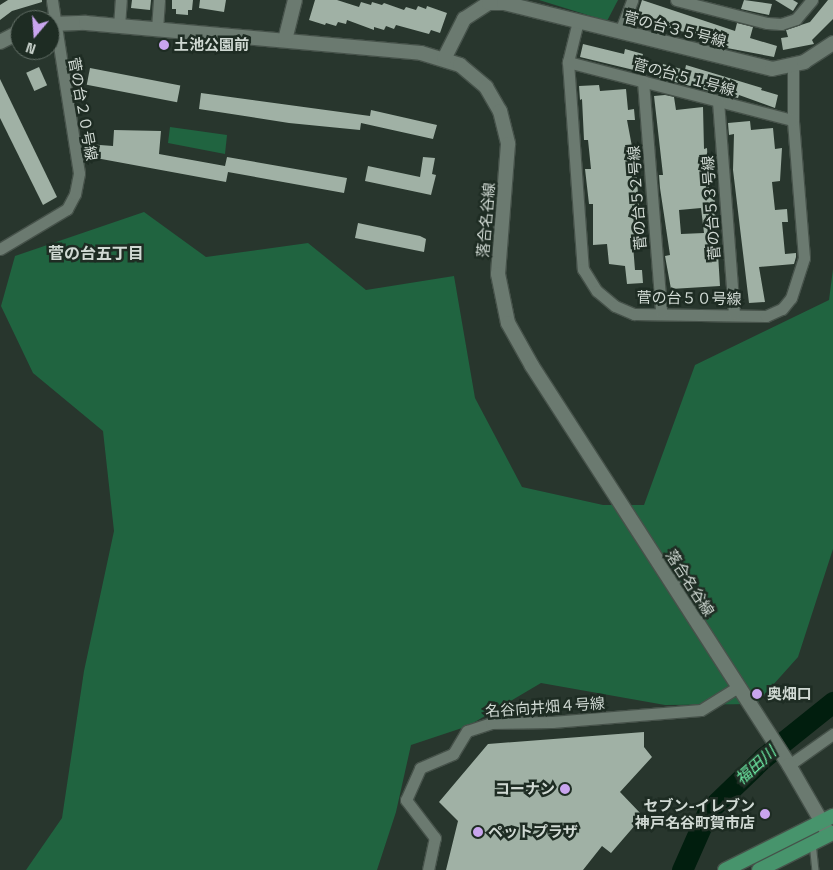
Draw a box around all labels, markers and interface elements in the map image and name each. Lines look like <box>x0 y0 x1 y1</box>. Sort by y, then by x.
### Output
street label: 菅の台３５号線 <box>622 8 728 50</box>
north arrow <box>10 10 60 60</box>
place label: 土池公園前 <box>174 36 249 54</box>
text: N <box>23 38 38 58</box>
marker: 土池公園前 <box>158 39 170 51</box>
street label: 菅の台５１号線 <box>631 55 737 99</box>
street label: 菅の台２０号線 <box>65 56 101 162</box>
street label: 菅の台５２号線 <box>624 145 650 251</box>
street label: 菅の台５３号線 <box>698 155 724 261</box>
street label: 落合名谷線 <box>474 182 498 258</box>
district label: 菅の台五丁目 <box>48 244 144 264</box>
street label: 菅の台５０号線 <box>636 288 742 308</box>
street label: 落合名谷線 <box>662 547 718 619</box>
place label: 奥畑口 <box>767 685 812 703</box>
marker: 奥畑口 <box>751 688 763 700</box>
street label: 名谷向井畑４号線 <box>485 694 605 720</box>
water label: 福田川 <box>732 743 780 789</box>
place label: コーナン <box>495 780 555 798</box>
marker: コーナン <box>559 783 571 795</box>
place label: セブン-イレブン 神戸名谷町賀市店 <box>635 796 755 831</box>
marker: セブン-イレブン 神戸名谷町賀市店 <box>759 808 771 820</box>
place label: ペットプラザ <box>488 823 578 841</box>
marker: ペットプラザ <box>472 826 484 838</box>

